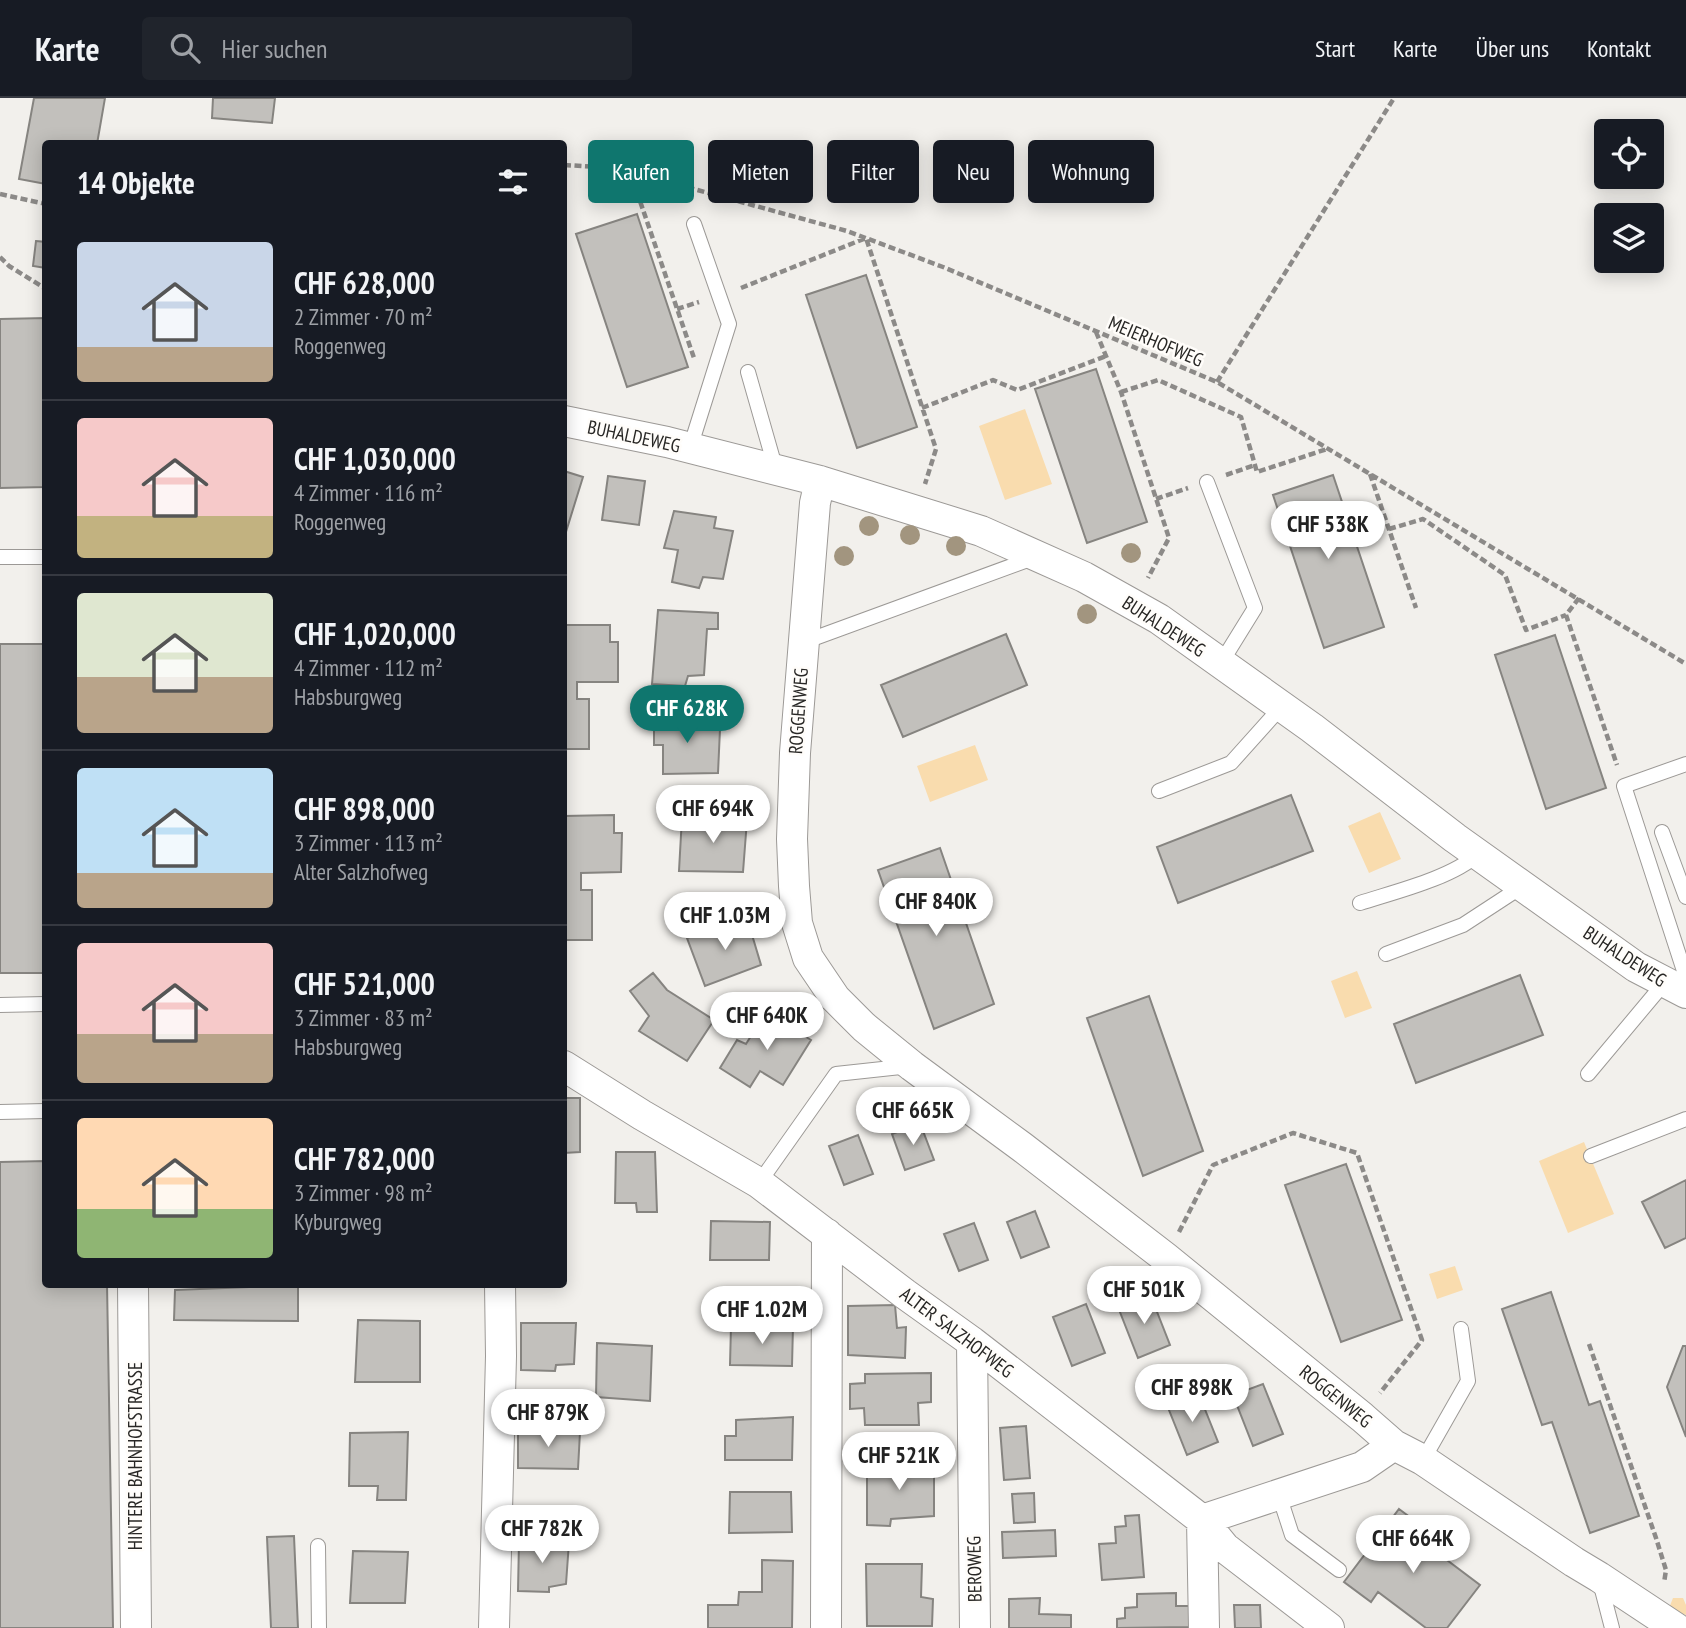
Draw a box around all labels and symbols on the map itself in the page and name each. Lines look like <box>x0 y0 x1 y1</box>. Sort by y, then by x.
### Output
street label: MEIERHOFWEG <box>1105 310 1207 372</box>
street label: BUHALDEWEG <box>585 414 683 458</box>
pin: CHF 538K <box>1256 502 1400 561</box>
street label: BUHALDEWEG <box>1118 590 1210 662</box>
street label: ROGGENWEG <box>783 667 813 755</box>
pin: CHF 628K <box>615 686 759 745</box>
pin: CHF 694K <box>641 786 785 845</box>
pin: CHF 840K <box>864 878 1008 938</box>
pin: CHF 1.03M <box>645 892 805 952</box>
street label: BUHALDEWEG <box>1579 920 1671 992</box>
pin: CHF 640K <box>695 992 839 1052</box>
pin: CHF 665K <box>841 1088 985 1147</box>
pin: CHF 501K <box>1072 1266 1216 1326</box>
street label: ALTER SALZHOFWEG <box>895 1281 1019 1383</box>
pin: CHF 1.02M <box>682 1286 842 1346</box>
street label: ROGGENWEG <box>1295 1360 1377 1432</box>
street label: HINTERE BAHNHOFSTRASSE <box>123 1362 147 1550</box>
pin: CHF 898K <box>1120 1364 1264 1424</box>
pin: CHF 879K <box>476 1390 620 1449</box>
pin: CHF 521K <box>827 1432 971 1492</box>
pin: CHF 782K <box>470 1506 614 1565</box>
pin: CHF 664K <box>1341 1516 1485 1575</box>
street label: BEROWEG <box>961 1536 987 1602</box>

